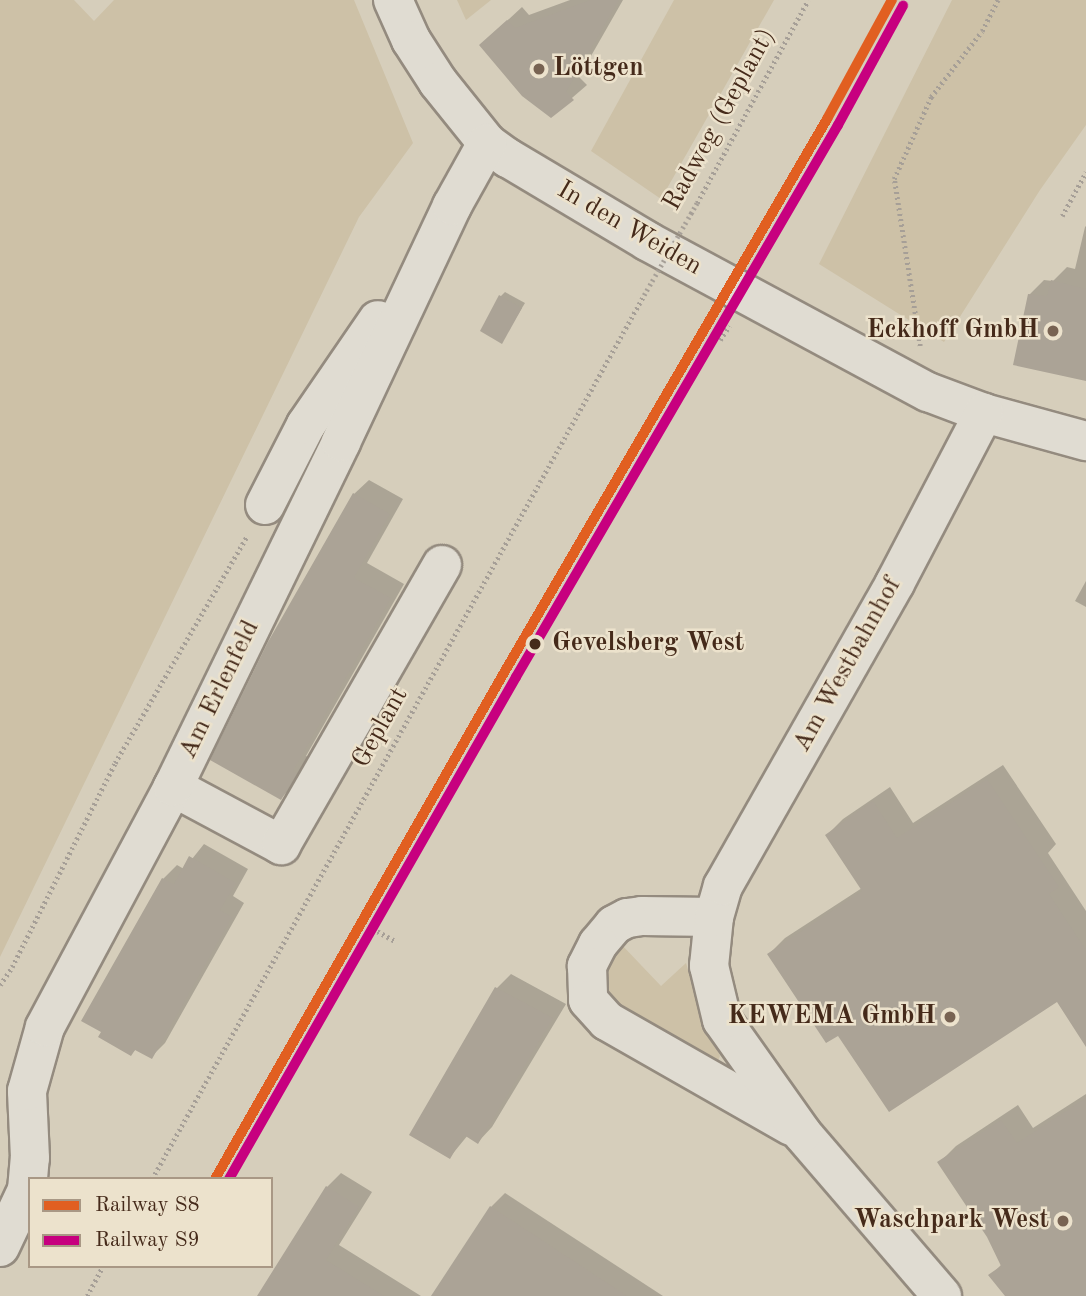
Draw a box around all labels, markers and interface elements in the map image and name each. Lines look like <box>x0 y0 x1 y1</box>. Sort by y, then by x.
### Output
street label: Radweg (Geplant) <box>657 23 783 217</box>
place label: Löttgen <box>553 53 644 85</box>
marker: Löttgen <box>531 61 547 77</box>
street label: In den Weiden <box>551 175 707 283</box>
place label: Eckhoff GmbH <box>867 315 1039 347</box>
marker: Eckhoff GmbH <box>1045 323 1061 339</box>
street label: Am Westbahnhof <box>787 572 909 758</box>
street label: Am Erlenfeld <box>173 616 267 764</box>
place label: Gevelsberg West <box>552 628 744 660</box>
marker: Gevelsberg West <box>524 633 546 655</box>
street label: Geplant <box>346 682 416 774</box>
place label: KEWEMA GmbH <box>727 1001 936 1033</box>
marker: KEWEMA GmbH <box>942 1009 958 1025</box>
legend <box>28 1177 273 1268</box>
text: Railway S8 <box>95 1195 200 1216</box>
place label: Waschpark West <box>854 1205 1049 1237</box>
marker: Waschpark West <box>1055 1213 1071 1229</box>
text: Railway S9 <box>95 1230 200 1251</box>

